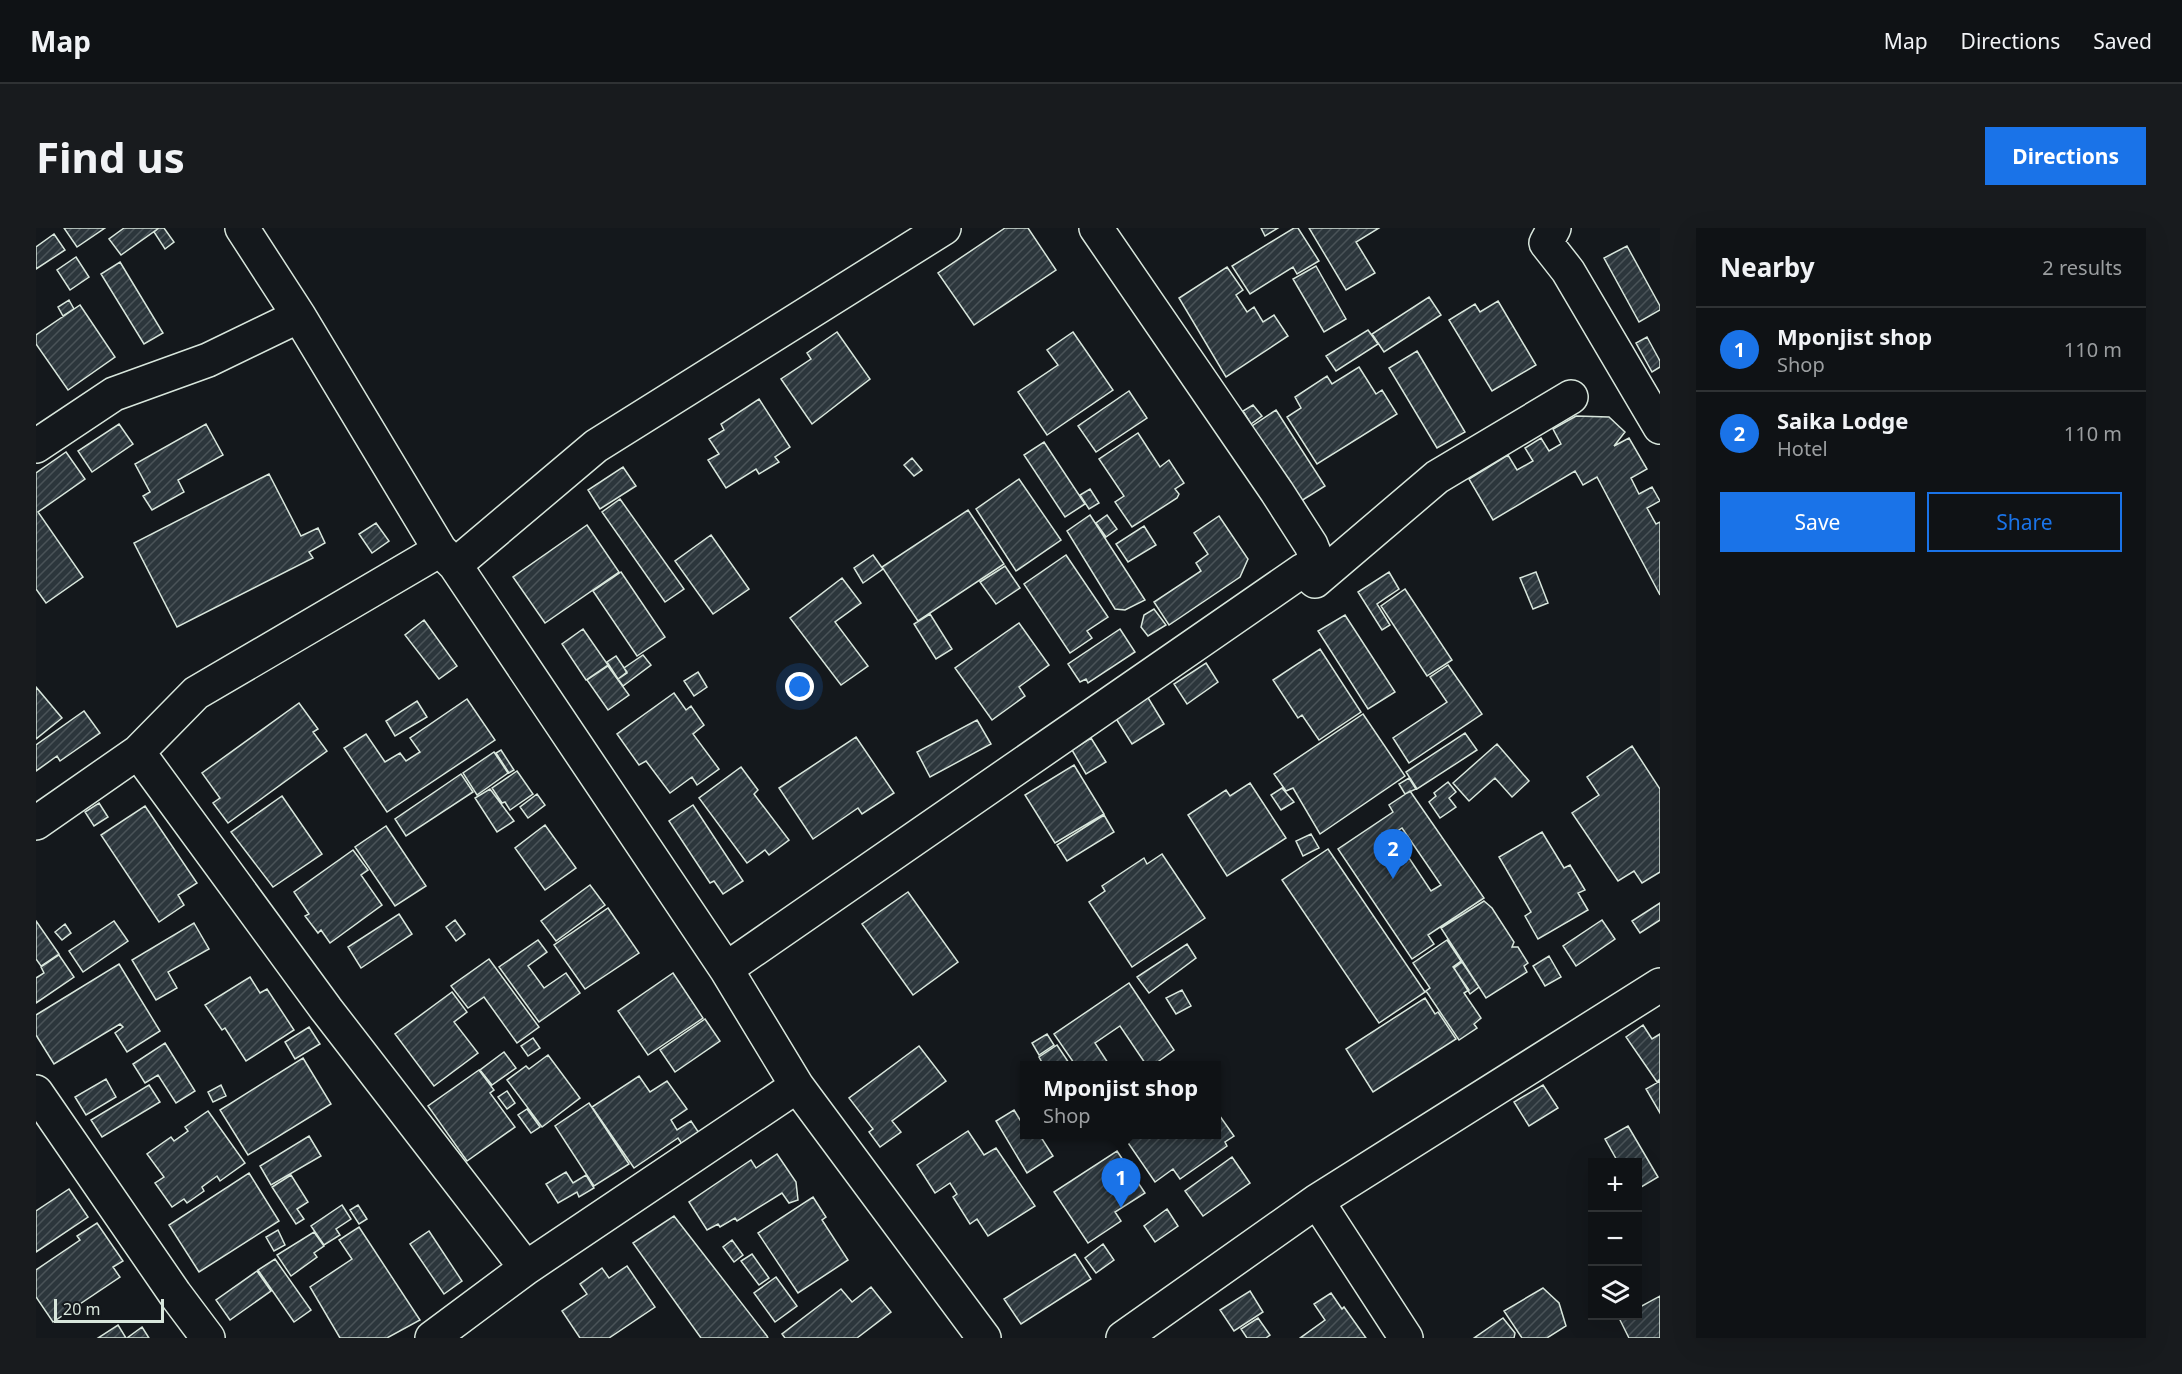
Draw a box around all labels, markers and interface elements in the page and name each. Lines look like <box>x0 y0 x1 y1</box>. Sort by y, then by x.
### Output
text: Map <box>30 22 91 60</box>
text: Map <box>1884 27 1928 55</box>
text: Directions <box>1961 27 2060 55</box>
text: Saved <box>2093 27 2152 55</box>
button: Directions <box>1985 127 2146 185</box>
text: Find us <box>36 128 185 185</box>
text: Nearby <box>1720 249 1815 285</box>
text: 2 results <box>2042 254 2122 281</box>
text: Mponjist shop <box>1777 321 1932 351</box>
text: 1 <box>1734 336 1745 363</box>
text: 110 m <box>2064 336 2122 363</box>
text: Shop <box>1777 351 1825 378</box>
text: Saika Lodge <box>1777 405 1908 435</box>
text: 2 <box>1734 420 1745 447</box>
text: 110 m <box>2064 420 2122 447</box>
text: Hotel <box>1777 435 1828 462</box>
button: Save <box>1720 492 1915 552</box>
button: Share <box>1927 492 2122 552</box>
your location <box>785 672 814 701</box>
pin: 2 <box>1374 830 1412 879</box>
popup <box>1020 1061 1221 1139</box>
text: Mponjist shop <box>1043 1072 1198 1102</box>
text: Shop <box>1043 1102 1091 1129</box>
pin: 1 <box>1102 1158 1140 1208</box>
map controls <box>1588 1158 1642 1320</box>
button: + <box>1588 1158 1642 1212</box>
button: − <box>1588 1212 1642 1266</box>
button: layers <box>1588 1266 1642 1320</box>
scale bar <box>54 1296 164 1324</box>
text: 20 m <box>63 1298 100 1320</box>

